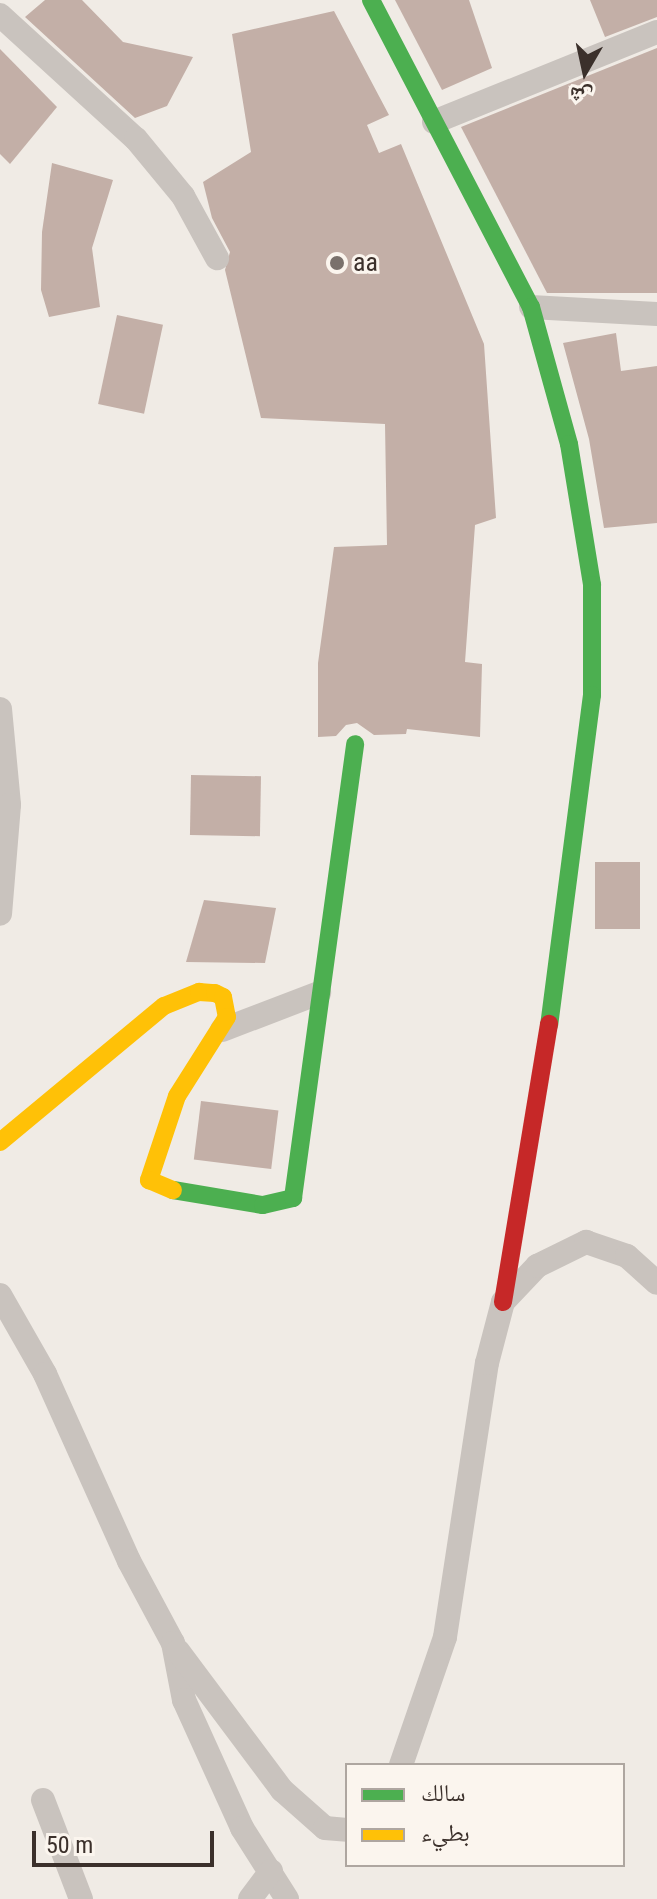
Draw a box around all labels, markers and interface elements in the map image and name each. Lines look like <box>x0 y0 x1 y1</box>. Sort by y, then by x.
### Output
north arrow <box>545 32 625 112</box>
text: ش <box>568 82 595 110</box>
place label: aa <box>353 247 378 279</box>
marker: aa <box>328 254 346 272</box>
legend <box>345 1763 625 1867</box>
text: سالك <box>421 1779 466 1807</box>
scale bar <box>36 1815 218 1865</box>
text: بطيء <box>421 1819 470 1847</box>
text: 50 m <box>46 1831 93 1859</box>

